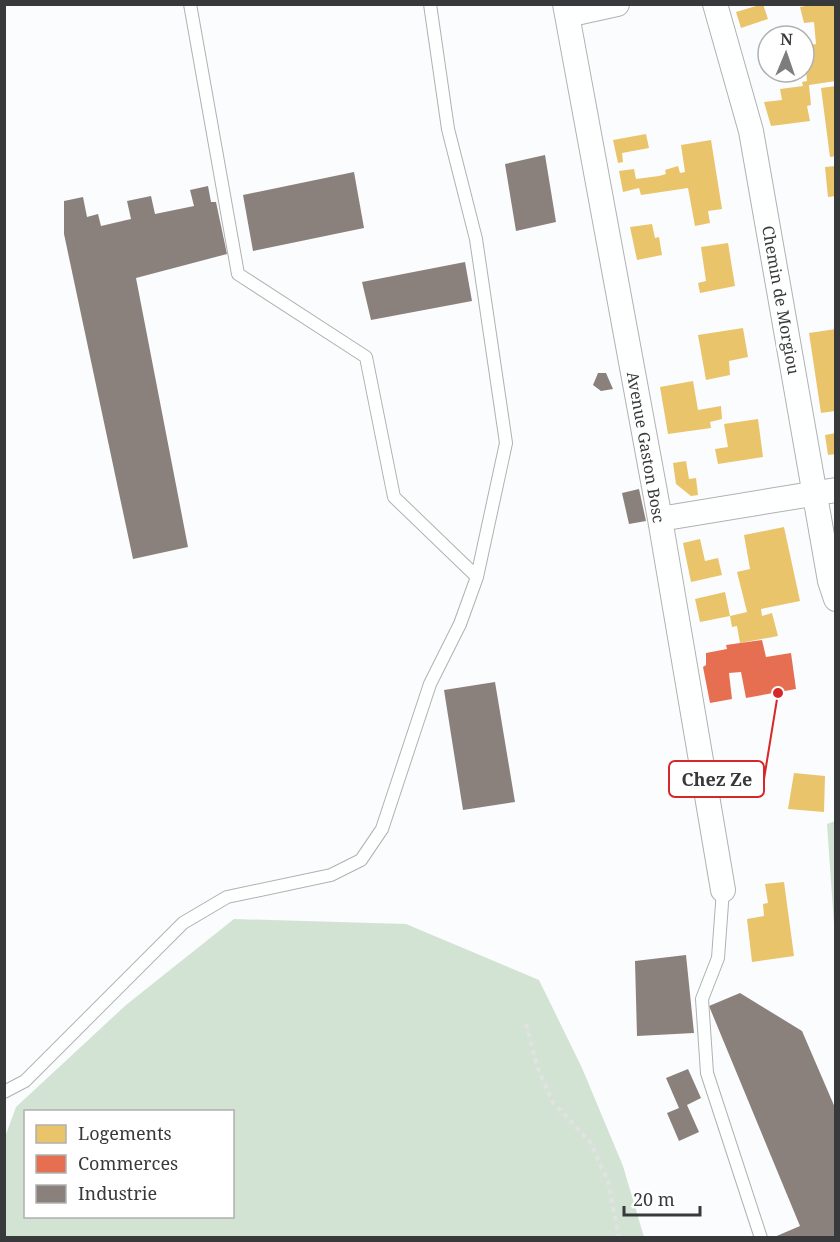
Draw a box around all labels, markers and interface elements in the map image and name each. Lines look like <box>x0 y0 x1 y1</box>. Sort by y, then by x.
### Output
north arrow <box>756 24 816 84</box>
text: N <box>780 28 794 50</box>
street label: Chemin de Morgiou <box>757 224 805 376</box>
street label: Avenue Gaston Bosc <box>622 370 670 524</box>
callout: Chez Ze <box>669 761 764 797</box>
text: Chez Ze <box>682 767 752 791</box>
legend <box>24 1110 234 1218</box>
text: Logements <box>78 1121 172 1145</box>
text: Commerces <box>78 1151 178 1175</box>
scale bar <box>624 1179 700 1217</box>
text: Industrie <box>78 1181 157 1205</box>
text: 20 m <box>633 1187 675 1211</box>

